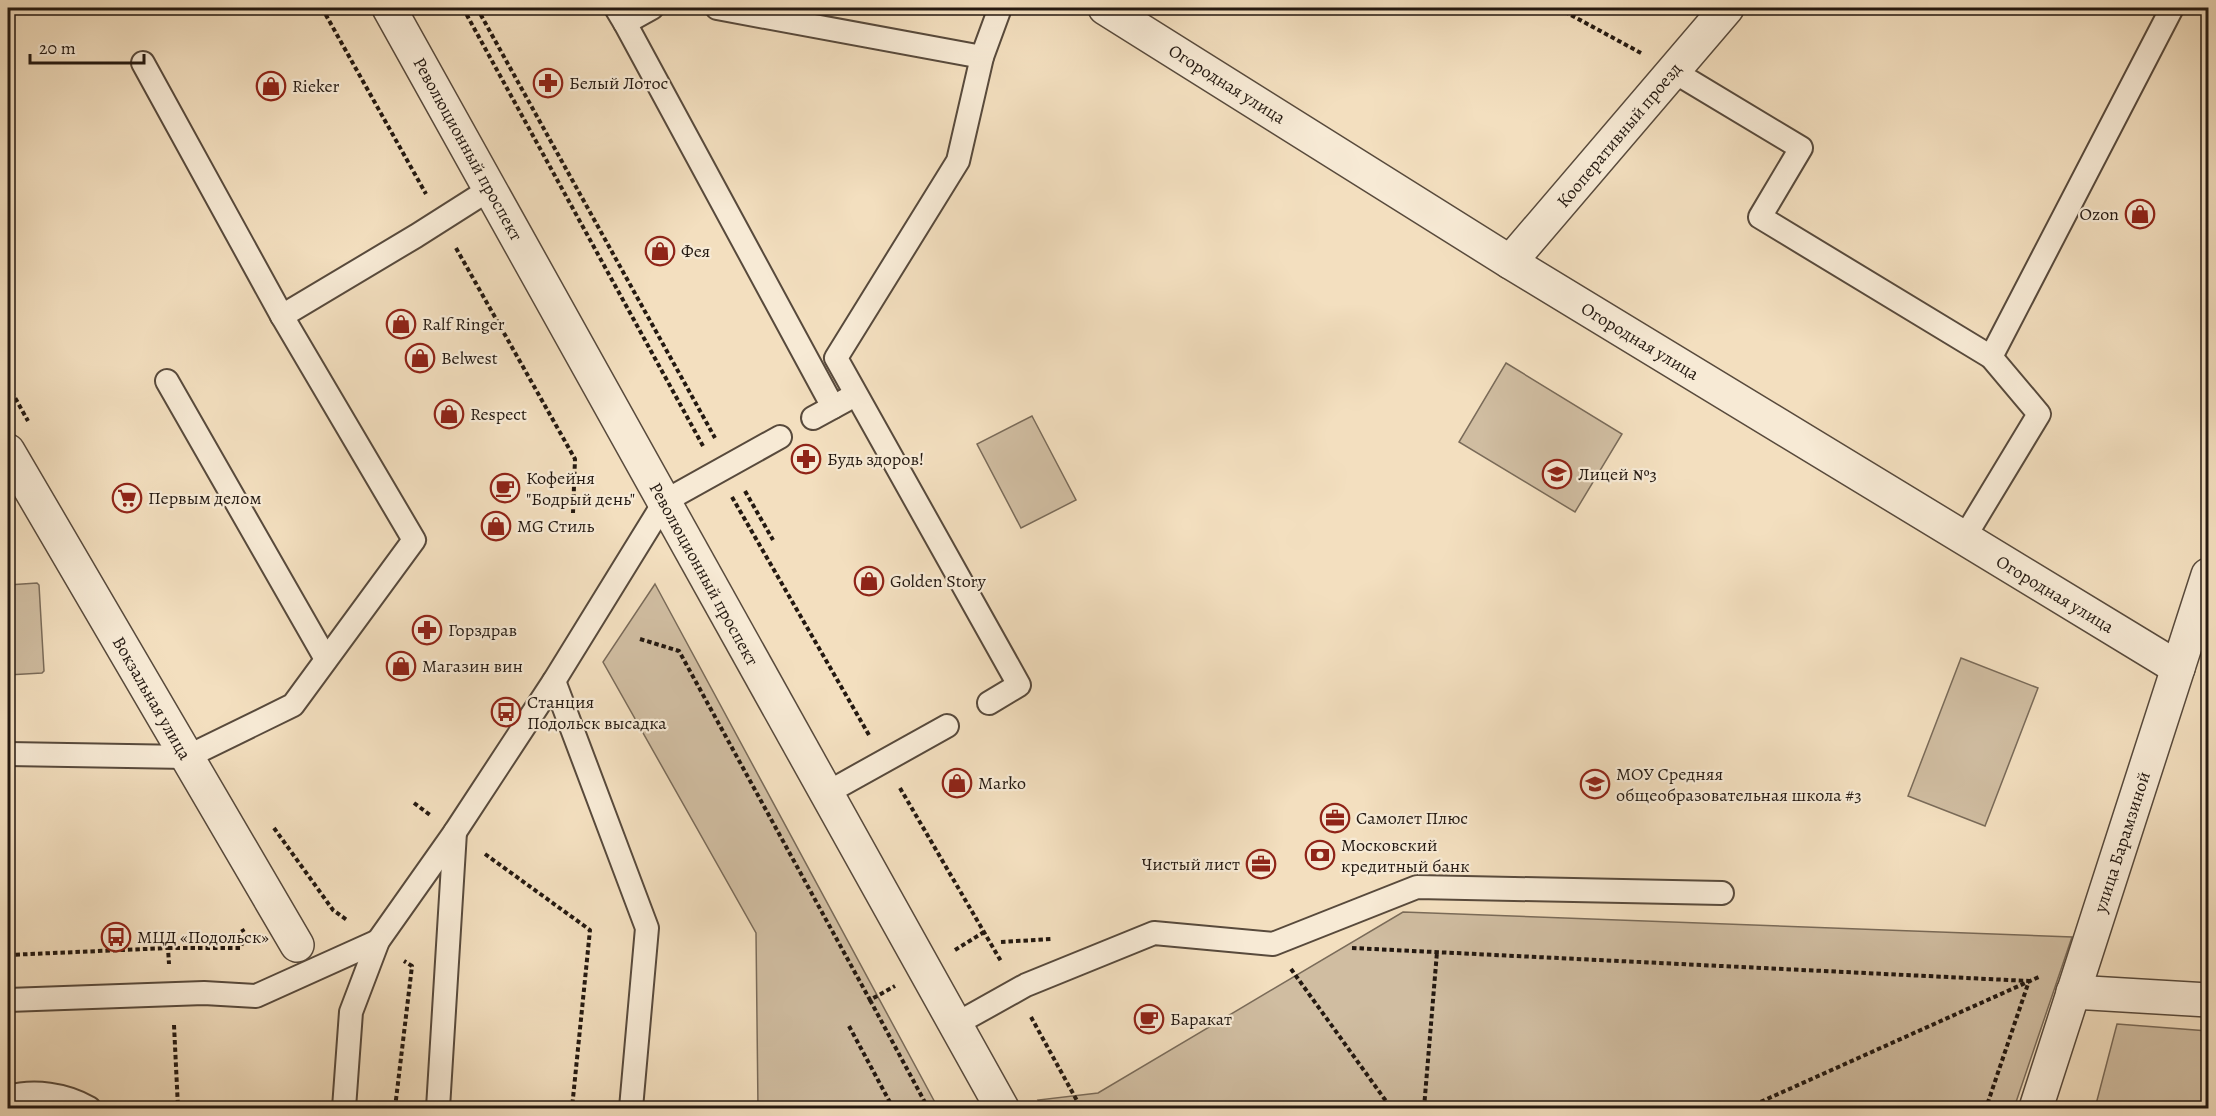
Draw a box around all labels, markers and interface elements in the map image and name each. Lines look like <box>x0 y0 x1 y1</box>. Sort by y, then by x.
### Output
scale bar <box>30 27 144 65</box>
text: 20 m <box>39 36 76 60</box>
street label: Огородная улица <box>1164 38 1291 130</box>
street label: Революционный проспект <box>408 53 528 245</box>
street label: Кооперативный проезд <box>1551 57 1687 213</box>
pharmacy icon: Белый Лотос <box>532 67 564 99</box>
shop icon: Rieker <box>255 70 287 102</box>
place label: Белый Лотос <box>569 71 669 95</box>
place label: Rieker <box>292 74 340 98</box>
shop icon: Ozon <box>2124 198 2156 230</box>
place label: Ozon <box>2079 202 2119 226</box>
shop icon: Фея <box>644 235 676 267</box>
place label: Фея <box>681 239 710 263</box>
street label: Огородная улица <box>1577 296 1704 386</box>
shop icon: Ralf Ringer <box>385 308 417 340</box>
place label: Ralf Ringer <box>422 312 505 336</box>
shop icon: Belwest <box>404 342 436 374</box>
place label: Belwest <box>441 346 498 370</box>
shop icon: Respect <box>433 398 465 430</box>
place label: Respect <box>470 402 527 426</box>
pharmacy icon: Будь здоров! <box>790 443 822 475</box>
place label: Будь здоров! <box>827 447 924 471</box>
school or university icon: Лицей №3 <box>1541 458 1573 490</box>
place label: Лицей №3 <box>1578 462 1657 486</box>
place label: Кофейня "Бодрый день" <box>526 466 635 511</box>
cafe icon: Кофейня "Бодрый день" <box>489 472 521 504</box>
street label: Революционный проспект <box>644 478 764 670</box>
supermarket icon: Первым делом <box>111 482 143 514</box>
place label: Первым делом <box>148 486 261 510</box>
shop icon: MG Стиль <box>480 510 512 542</box>
place label: MG Стиль <box>517 514 594 538</box>
street label: Огородная улица <box>1992 549 2119 639</box>
shop icon: Golden Story <box>853 565 885 597</box>
place label: Golden Story <box>890 569 987 593</box>
pharmacy icon: Горздрав <box>411 614 443 646</box>
place label: Горздрав <box>448 618 517 642</box>
street label: Вокзальная улица <box>107 632 197 765</box>
shop icon: Магазин вин <box>385 650 417 682</box>
place label: Магазин вин <box>422 654 523 678</box>
place label: Станция Подольск высадка <box>527 690 667 735</box>
bus stop icon: Станция Подольск высадка <box>490 696 522 728</box>
place label: МОУ Средняя общеобразовательная школа #3 <box>1616 762 1862 807</box>
shop icon: Marko <box>941 767 973 799</box>
school or university icon: МОУ Средняя общеобразовательная школа #3 <box>1579 768 1611 800</box>
street label: улица Барамзиной <box>2088 768 2156 916</box>
place label: Marko <box>978 771 1026 795</box>
office icon: Самолет Плюс <box>1319 802 1351 834</box>
place label: Самолет Плюс <box>1356 806 1468 830</box>
place label: Московский кредитный банк <box>1341 833 1470 878</box>
bank icon: Московский кредитный банк <box>1304 839 1336 871</box>
office icon: Чистый лист <box>1245 848 1277 880</box>
place label: Чистый лист <box>1142 852 1240 876</box>
bus stop icon: МЦД «Подольск» <box>100 921 132 953</box>
place label: МЦД «Подольск» <box>137 925 269 949</box>
cafe icon: Баракат <box>1133 1003 1165 1035</box>
place label: Баракат <box>1170 1007 1232 1031</box>

